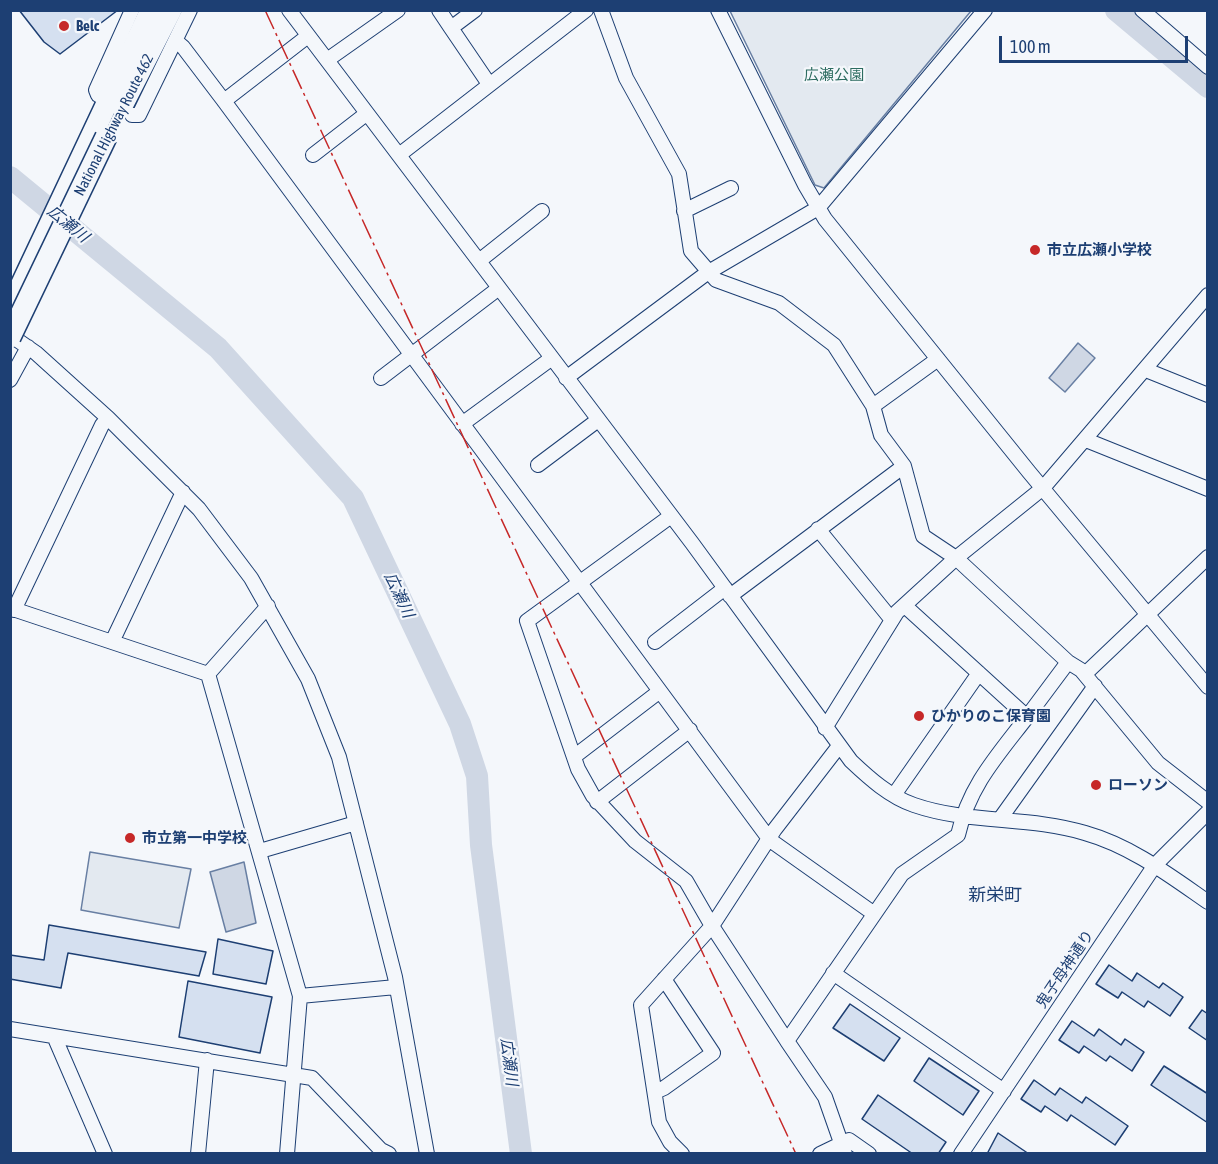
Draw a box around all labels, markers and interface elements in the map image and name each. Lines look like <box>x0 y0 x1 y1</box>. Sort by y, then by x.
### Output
place label: Belc <box>76 17 99 35</box>
marker: Belc <box>57 19 71 33</box>
scale bar <box>1002 24 1191 62</box>
text: 100 m <box>1010 36 1051 57</box>
street label: National Highway Route 462 <box>70 51 158 199</box>
park label: 広瀬公園 <box>804 66 864 84</box>
water label: 広瀬川 <box>43 201 93 247</box>
place label: 市立広瀬小学校 <box>1047 241 1152 259</box>
marker: 市立広瀬小学校 <box>1028 243 1042 257</box>
water label: 広瀬川 <box>380 569 418 621</box>
place label: ひかりのこ保育園 <box>931 707 1051 725</box>
marker: ひかりのこ保育園 <box>912 709 926 723</box>
place label: ローソン <box>1108 776 1168 794</box>
marker: ローソン <box>1089 778 1103 792</box>
place label: 市立第一中学校 <box>142 829 247 847</box>
marker: 市立第一中学校 <box>123 831 137 845</box>
district label: 新栄町 <box>968 884 1022 906</box>
street label: 鬼子母神通り <box>1032 927 1098 1011</box>
water label: 広瀬川 <box>497 1037 521 1087</box>

